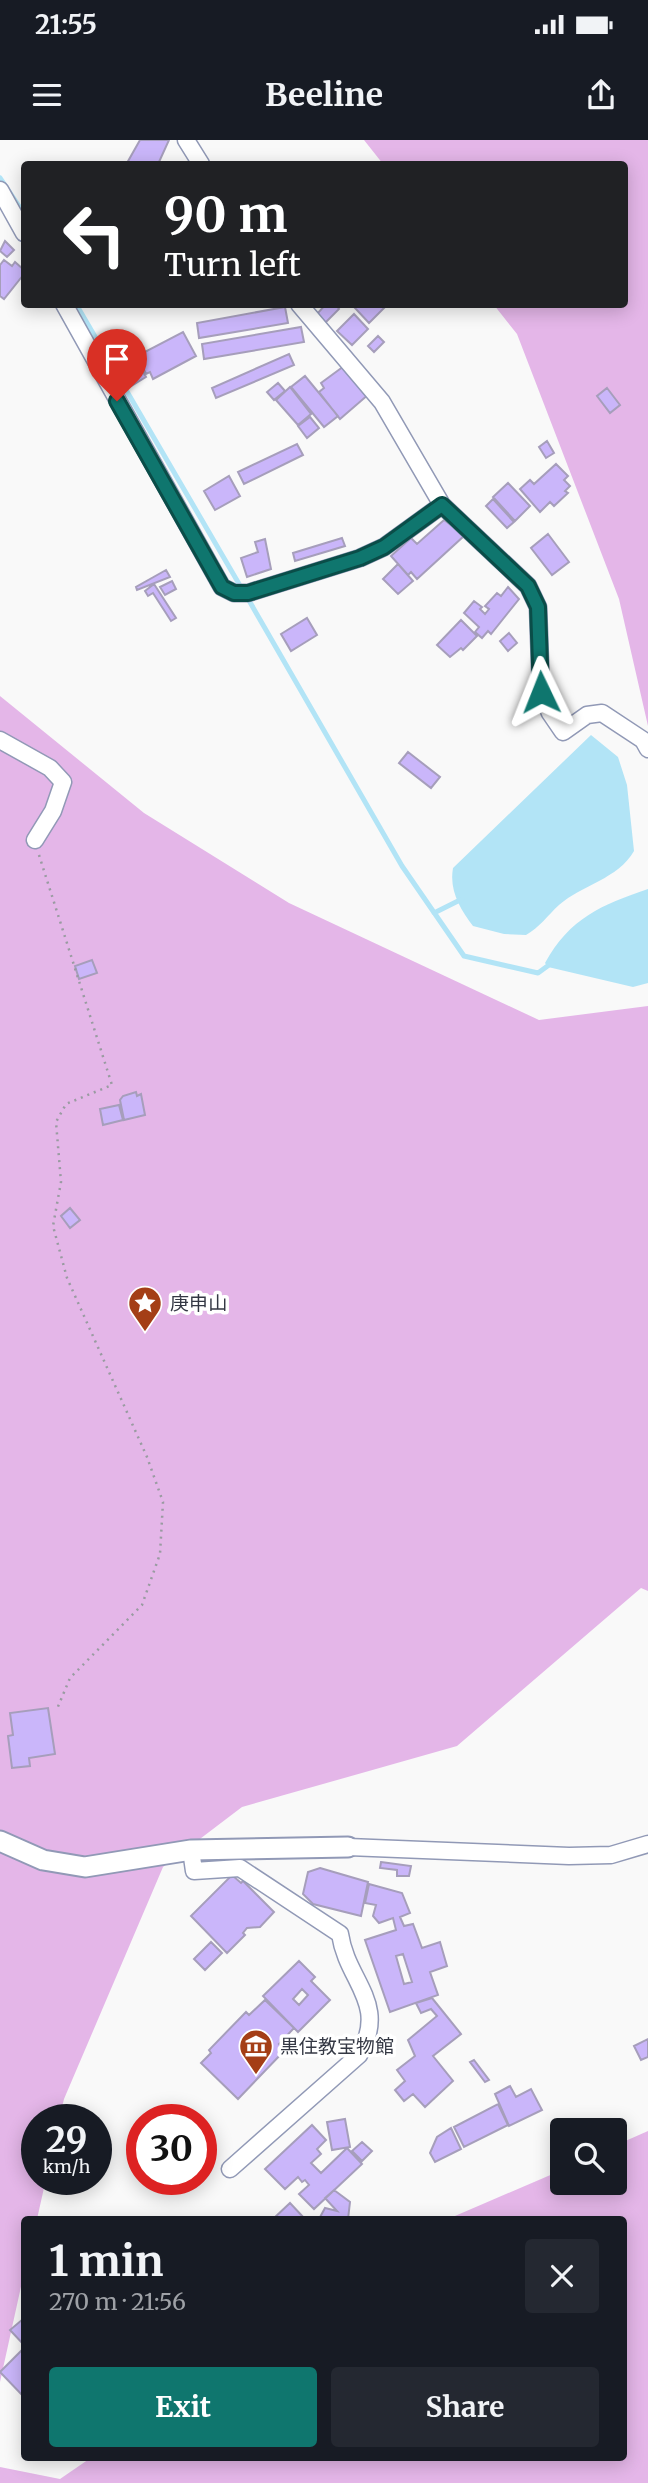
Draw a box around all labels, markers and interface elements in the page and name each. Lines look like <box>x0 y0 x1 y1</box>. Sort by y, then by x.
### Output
text: 21:55 <box>35 8 97 41</box>
text: Beeline <box>265 75 383 115</box>
icon: menu <box>28 76 66 114</box>
icon: share <box>582 76 620 114</box>
text: 90 m <box>164 184 288 245</box>
icon: left <box>49 189 140 280</box>
text: Turn left <box>164 245 301 285</box>
pin <box>87 329 147 401</box>
icon: arrive <box>98 340 136 378</box>
position arrow <box>504 655 578 729</box>
place icon: 庚申山 <box>126 1284 164 1333</box>
place label: 庚申山 <box>170 1291 227 1315</box>
museum icon: 黒住教宝物館 <box>237 2027 275 2076</box>
place label: 黒住教宝物館 <box>280 2034 394 2058</box>
speed limit sign: 30 <box>126 2104 217 2195</box>
text: 29 <box>46 2118 87 2162</box>
map controls <box>550 2118 627 2195</box>
button: search <box>550 2118 627 2195</box>
text: km/h <box>43 2155 90 2178</box>
text: 1 min <box>49 2235 163 2287</box>
button: close <box>525 2239 599 2313</box>
text: 270 m · 21:56 <box>49 2287 186 2316</box>
button: Exit <box>49 2367 317 2447</box>
button: Share <box>331 2367 599 2447</box>

